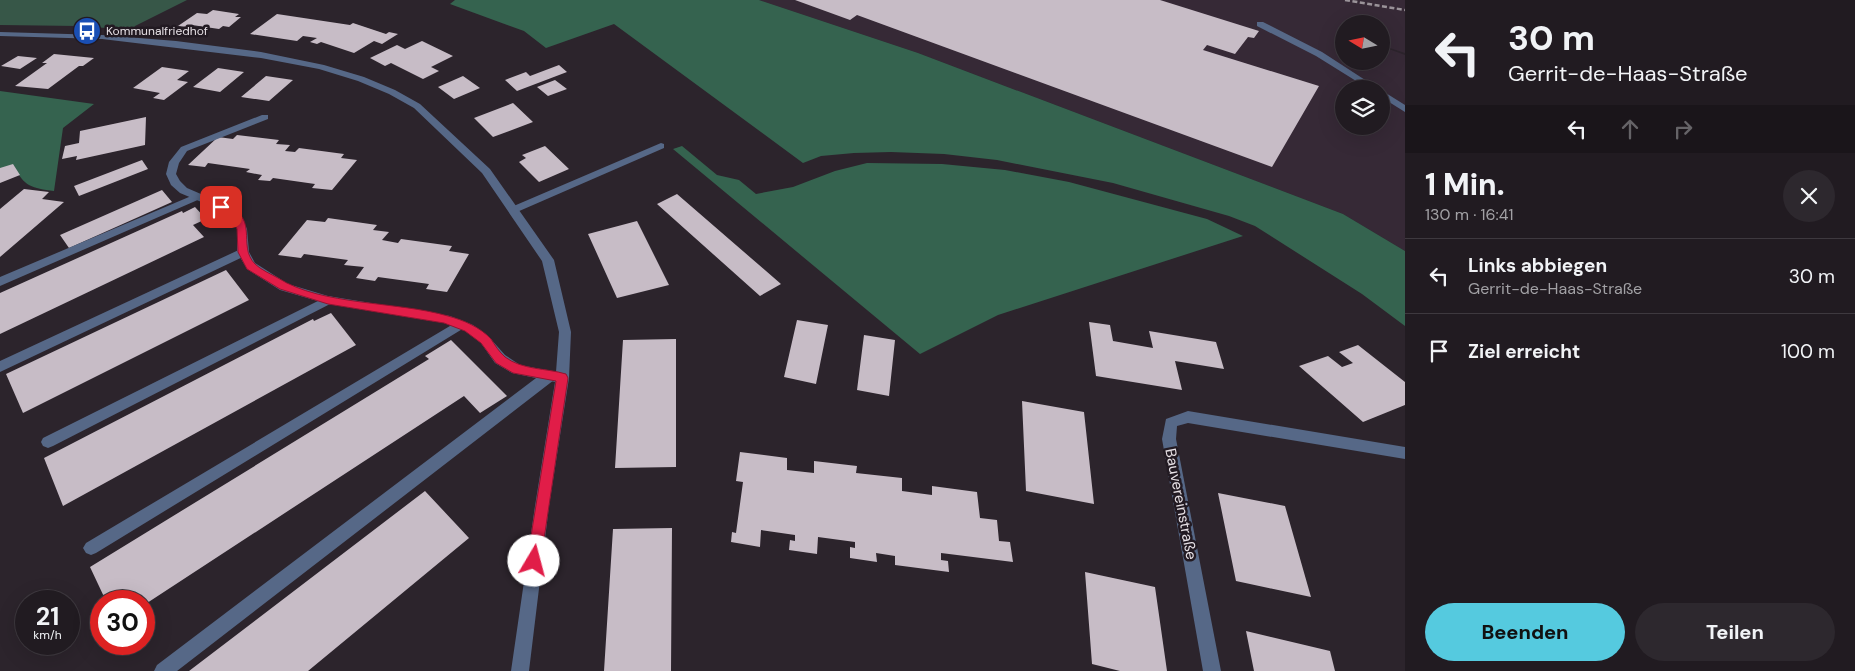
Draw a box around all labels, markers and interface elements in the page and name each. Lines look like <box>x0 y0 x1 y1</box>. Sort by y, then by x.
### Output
north arrow <box>1335 15 1390 70</box>
map controls <box>1335 15 1390 135</box>
text: 30 m <box>1508 15 1595 61</box>
bus stop icon: Kommunalfriedhof <box>72 16 102 46</box>
icon: left <box>1425 20 1490 85</box>
place label: Kommunalfriedhof <box>106 23 208 39</box>
text: Gerrit-de-Haas-Straße <box>1508 59 1748 88</box>
button: layers <box>1335 80 1390 135</box>
icon: left <box>1563 115 1591 143</box>
icon: ahead <box>1616 115 1644 143</box>
icon: right <box>1669 115 1697 143</box>
text: 1 Min. <box>1425 165 1504 204</box>
button: close <box>1783 170 1835 222</box>
pin <box>200 186 242 228</box>
icon: arrive <box>207 193 235 221</box>
text: 130 m · 16:41 <box>1425 204 1514 225</box>
text: Links abbiegen <box>1468 253 1607 278</box>
icon: left <box>1425 262 1453 290</box>
text: 30 m <box>1789 264 1835 289</box>
text: Gerrit-de-Haas-Straße <box>1468 278 1642 299</box>
icon: arrive <box>1425 337 1453 365</box>
text: Ziel erreicht <box>1468 339 1580 364</box>
text: 100 m <box>1781 339 1835 364</box>
street label: Bauvereinstraße <box>1160 447 1202 561</box>
position arrow <box>507 534 559 586</box>
speed limit sign: 30 <box>90 590 155 655</box>
text: 21 <box>36 600 59 633</box>
button: Beenden <box>1425 603 1625 661</box>
button: Teilen <box>1635 603 1835 661</box>
text: km/h <box>33 627 62 643</box>

